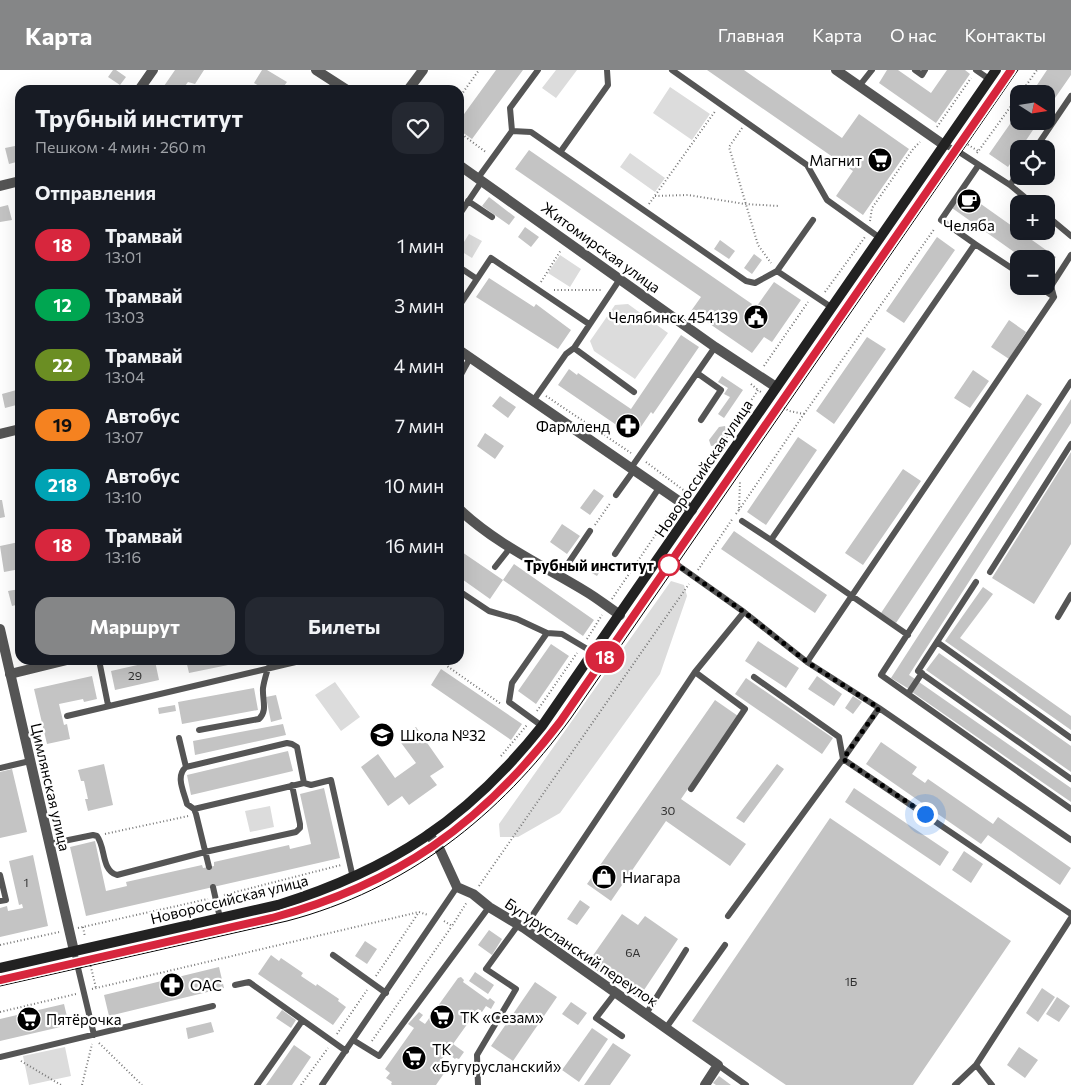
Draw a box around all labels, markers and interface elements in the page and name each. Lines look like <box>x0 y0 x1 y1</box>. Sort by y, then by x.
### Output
text: Карта <box>25 21 92 50</box>
text: Главная <box>718 24 784 46</box>
text: Карта <box>812 24 862 46</box>
text: О нас <box>890 24 937 46</box>
text: Контакты <box>965 24 1046 46</box>
north arrow <box>1010 85 1055 130</box>
map controls <box>1010 85 1055 295</box>
button: heart <box>392 102 444 154</box>
text: Трубный институт <box>35 103 243 132</box>
text: Пешком · 4 мин · 260 m <box>35 137 206 156</box>
button: locate <box>1010 140 1055 185</box>
supermarket icon: Магнит <box>867 147 893 173</box>
place label: Магнит <box>809 151 862 169</box>
text: Отправления <box>35 181 156 204</box>
cafe icon: Челяба <box>956 188 982 214</box>
button: + <box>1010 195 1055 240</box>
street label: Житомирская улица <box>538 198 664 296</box>
place label: Челяба <box>943 216 995 234</box>
text: Трамвай <box>105 224 183 247</box>
text: 18 <box>53 234 72 256</box>
text: 1 мин <box>397 234 444 257</box>
text: 13:01 <box>105 247 142 266</box>
button: − <box>1010 250 1055 295</box>
text: Трамвай <box>105 284 183 307</box>
text: 12 <box>53 294 72 316</box>
text: 3 мин <box>394 294 444 317</box>
public building icon: Челябинск 454139 <box>743 304 769 330</box>
text: 13:03 <box>105 307 144 326</box>
place label: Челябинск 454139 <box>609 308 738 326</box>
text: Трамвай <box>105 344 183 367</box>
text: 22 <box>52 354 73 376</box>
text: 4 мин <box>394 354 444 377</box>
text: 13:04 <box>105 367 145 386</box>
street label: Новороссийская улица <box>650 396 756 540</box>
text: Автобус <box>105 404 180 427</box>
pharmacy icon: Фармленд <box>615 413 641 439</box>
text: 19 <box>53 414 72 436</box>
text: 7 мин <box>395 414 444 437</box>
place label: Фармленд <box>536 417 610 435</box>
text: 13:07 <box>105 427 144 446</box>
text: Автобус <box>105 464 180 487</box>
text: 218 <box>48 474 77 496</box>
text: 10 мин <box>385 474 444 497</box>
text: 13:10 <box>105 487 142 506</box>
text: Трамвай <box>105 524 183 547</box>
text: 18 <box>53 534 72 556</box>
text: 16 мин <box>385 534 444 557</box>
text: 13:16 <box>105 547 141 566</box>
marker: Трубный институт <box>658 554 680 576</box>
place label: Трубный институт <box>524 556 654 574</box>
button: Маршрут <box>35 597 235 655</box>
button: Билеты <box>245 597 444 655</box>
line badge: 18 <box>582 641 628 673</box>
text: 18 <box>595 646 615 668</box>
house number: 29 <box>128 668 142 682</box>
street label: Цимлянская улица <box>28 721 74 853</box>
school or university icon: Школа №32 <box>369 722 395 748</box>
place label: Школа №32 <box>400 726 486 744</box>
your location <box>913 802 938 827</box>
house number: 30 <box>661 803 676 817</box>
shop icon: Ниагара <box>591 864 617 890</box>
place label: Ниагара <box>622 868 681 886</box>
street label: Новороссийская улица <box>148 871 310 927</box>
house number: 1 <box>23 875 29 889</box>
street label: Бугурусланский переулок <box>502 894 662 1010</box>
house number: 6А <box>625 945 641 959</box>
pharmacy icon: ОАС <box>159 972 185 998</box>
house number: 1Б <box>845 974 858 988</box>
place label: ОАС <box>190 976 222 994</box>
supermarket icon: ТК «Сезам» <box>429 1004 455 1030</box>
supermarket icon: Пятёрочка <box>16 1006 42 1032</box>
place label: ТК «Сезам» <box>460 1008 544 1026</box>
place label: Пятёрочка <box>46 1010 121 1028</box>
place label: ТК «Бугурусланский» <box>432 1040 562 1075</box>
supermarket icon: ТК «Бугурусланский» <box>401 1045 427 1071</box>

